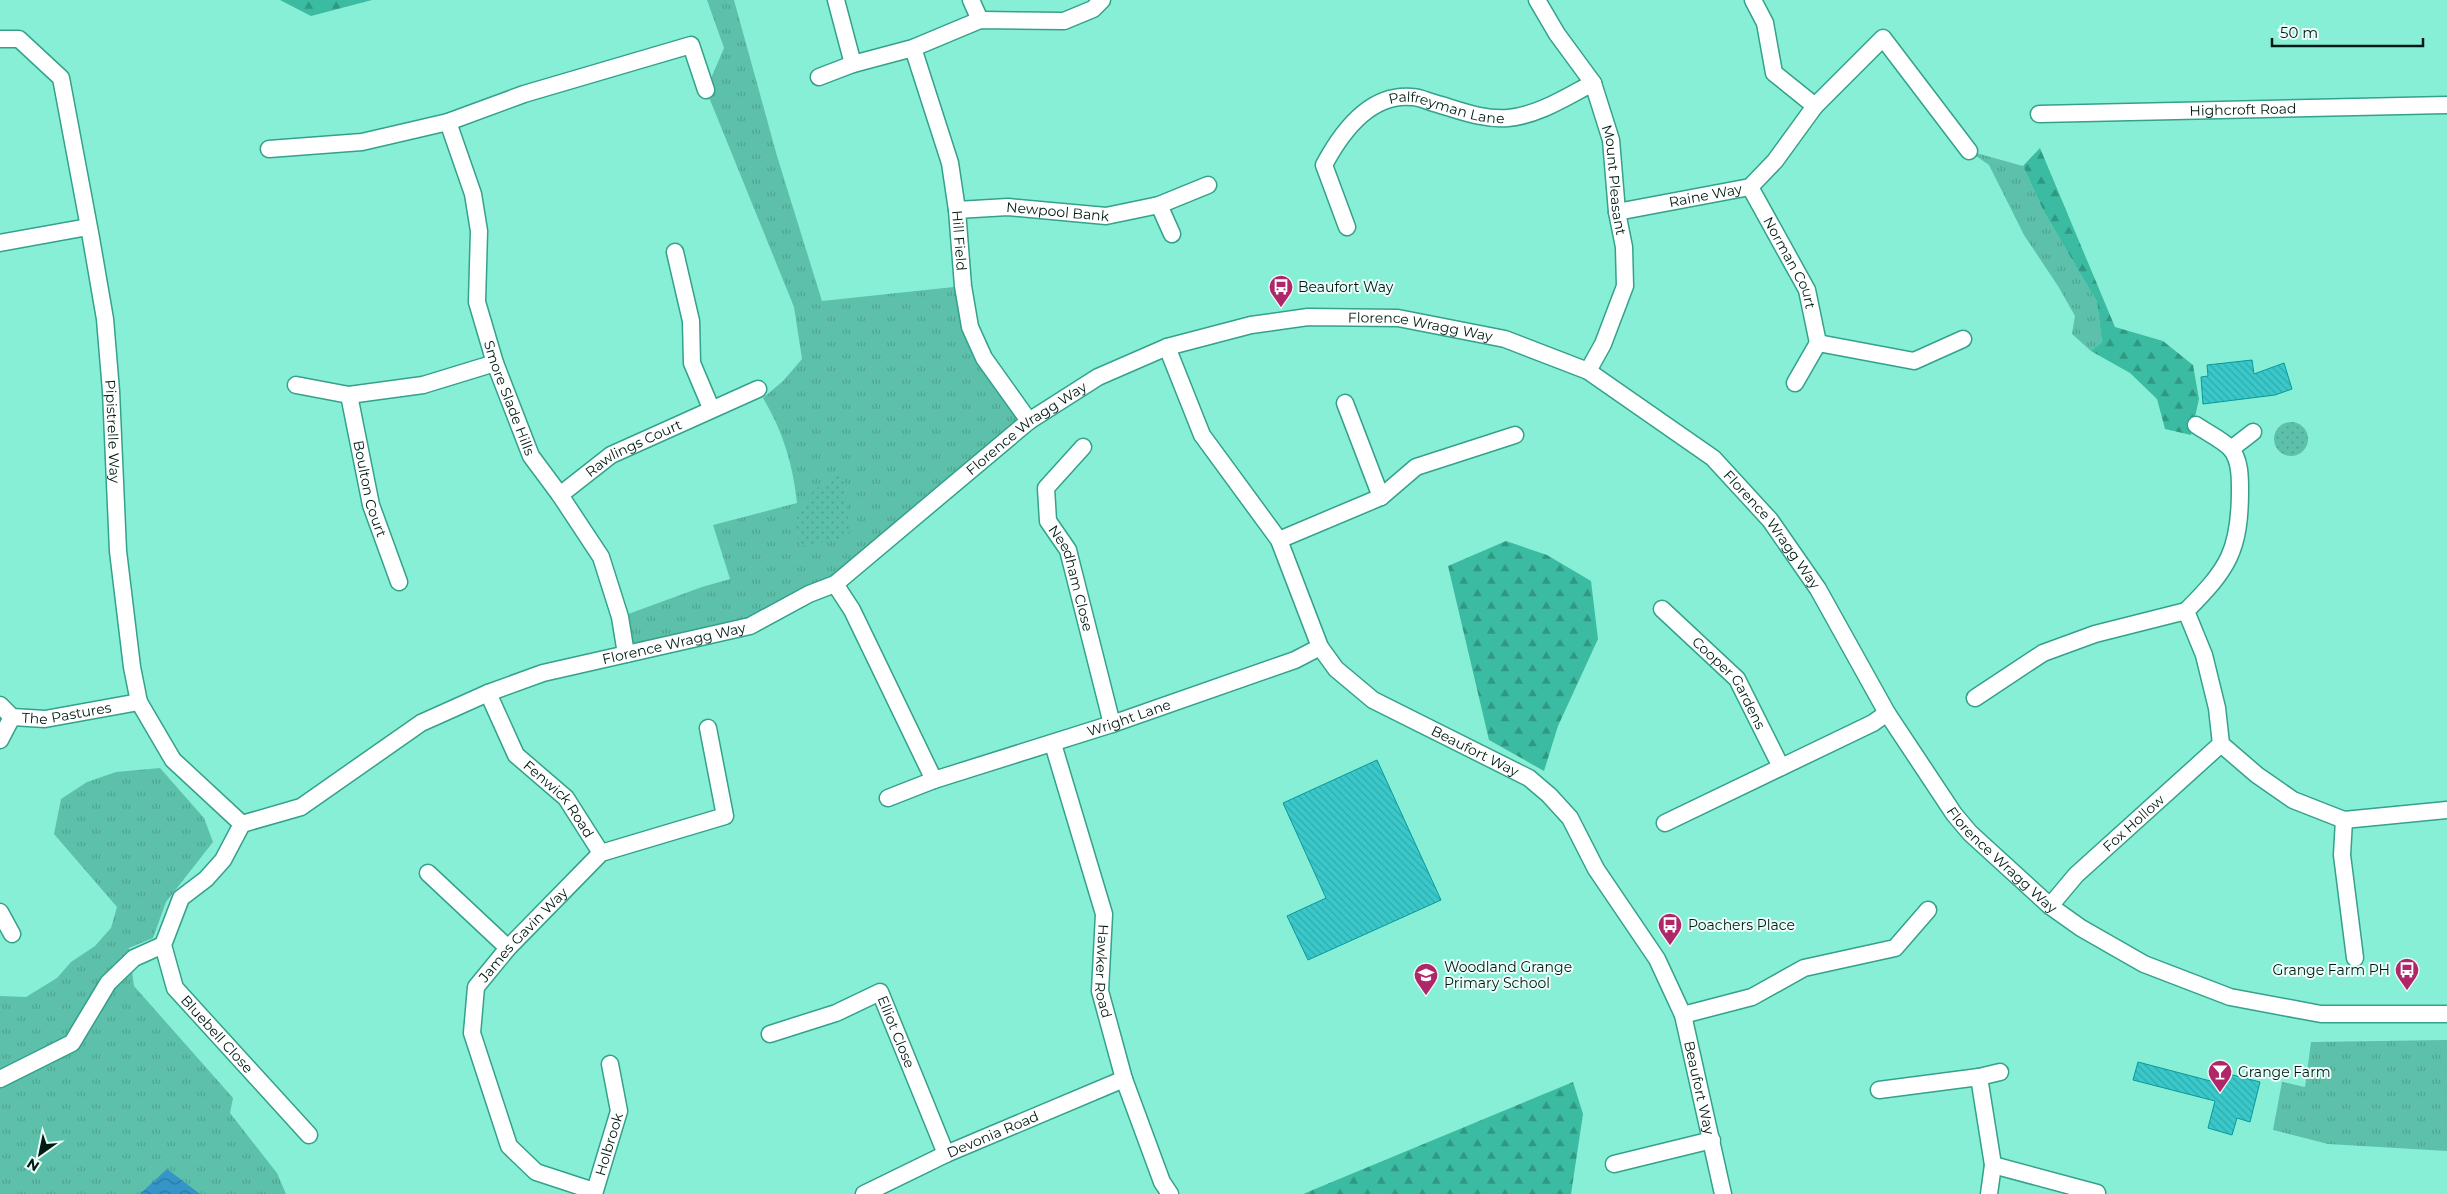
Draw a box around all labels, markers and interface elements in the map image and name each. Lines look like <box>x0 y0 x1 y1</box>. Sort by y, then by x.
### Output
scale bar <box>2272 15 2423 47</box>
text: 50 m <box>2280 23 2318 42</box>
street label: Palfreyman Lane <box>1387 88 1505 127</box>
street label: Highcroft Road <box>2189 99 2297 120</box>
street label: Mount Pleasant <box>1598 122 1630 237</box>
street label: Raine Way <box>1667 180 1744 211</box>
street label: Newpool Bank <box>1005 198 1111 225</box>
street label: Hill Field <box>948 210 971 272</box>
street label: Norman Court <box>1759 214 1820 311</box>
bus stop icon: Beaufort Way <box>1268 274 1294 308</box>
place label: Beaufort Way <box>1298 278 1394 296</box>
street label: Florence Wragg Way <box>1348 308 1495 345</box>
street label: Smore Slade Hills <box>480 338 539 458</box>
street label: Florence Wragg Way <box>962 377 1090 479</box>
street label: Pipistrelle Way <box>101 379 124 484</box>
street label: Rawlings Court <box>582 415 685 481</box>
street label: Boulton Court <box>349 439 391 540</box>
street label: Florence Wragg Way <box>1720 466 1824 593</box>
street label: Needham Close <box>1044 521 1097 633</box>
street label: Florence Wragg Way <box>601 618 748 668</box>
street label: Cooper Gardens <box>1688 633 1770 732</box>
street label: Wright Lane <box>1085 695 1173 740</box>
street label: The Pastures <box>21 698 113 728</box>
street label: Beaufort Way <box>1428 722 1522 781</box>
street label: Fenwick Road <box>520 756 598 841</box>
street label: Fox Hollow <box>2099 790 2169 855</box>
street label: Florence Wragg Way <box>1943 803 2061 917</box>
street label: James Gavin Way <box>474 883 572 987</box>
bus stop icon: Poachers Place <box>1657 912 1683 946</box>
place label: Poachers Place <box>1688 916 1795 934</box>
street label: Hawker Road <box>1091 924 1116 1020</box>
bus stop icon: Grange Farm PH <box>2394 957 2420 991</box>
place label: Woodland Grange Primary School <box>1444 958 1572 992</box>
place label: Grange Farm PH <box>2273 961 2390 979</box>
school or university icon: Woodland Grange Primary School <box>1413 962 1439 996</box>
street label: Bluebell Close <box>177 991 257 1077</box>
street label: Elliot Close <box>873 993 919 1071</box>
street label: Beaufort Way <box>1680 1039 1719 1137</box>
bar icon: Grange Farm <box>2207 1059 2233 1093</box>
place label: Grange Farm <box>2238 1063 2331 1081</box>
street label: Devonia Road <box>944 1107 1041 1162</box>
street label: Holbrook <box>591 1110 627 1178</box>
north arrow <box>15 1129 65 1179</box>
text: N <box>23 1154 43 1176</box>

